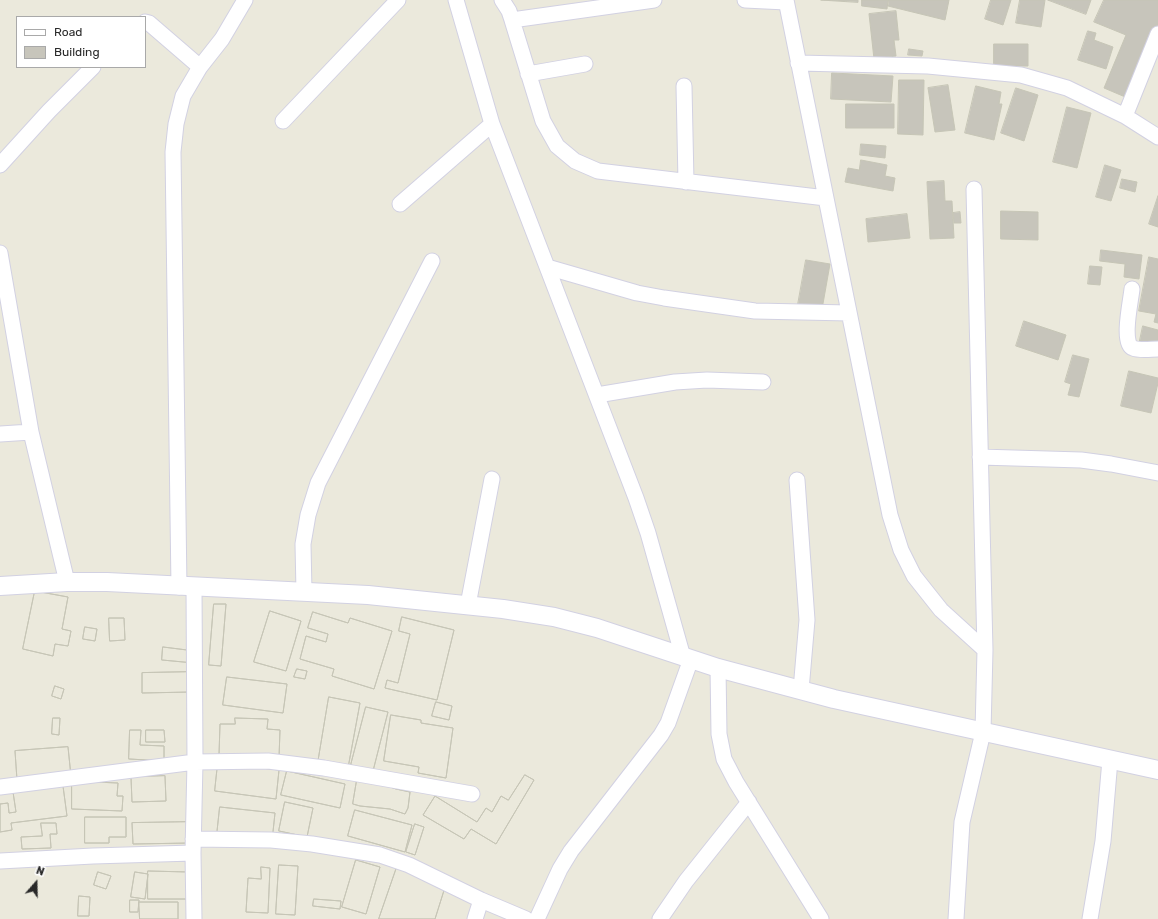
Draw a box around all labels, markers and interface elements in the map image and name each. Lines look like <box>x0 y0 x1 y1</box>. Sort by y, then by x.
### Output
legend <box>16 16 146 68</box>
text: Road <box>54 25 82 39</box>
text: Building <box>54 45 100 59</box>
north arrow <box>16 863 56 903</box>
text: N <box>34 864 46 879</box>

